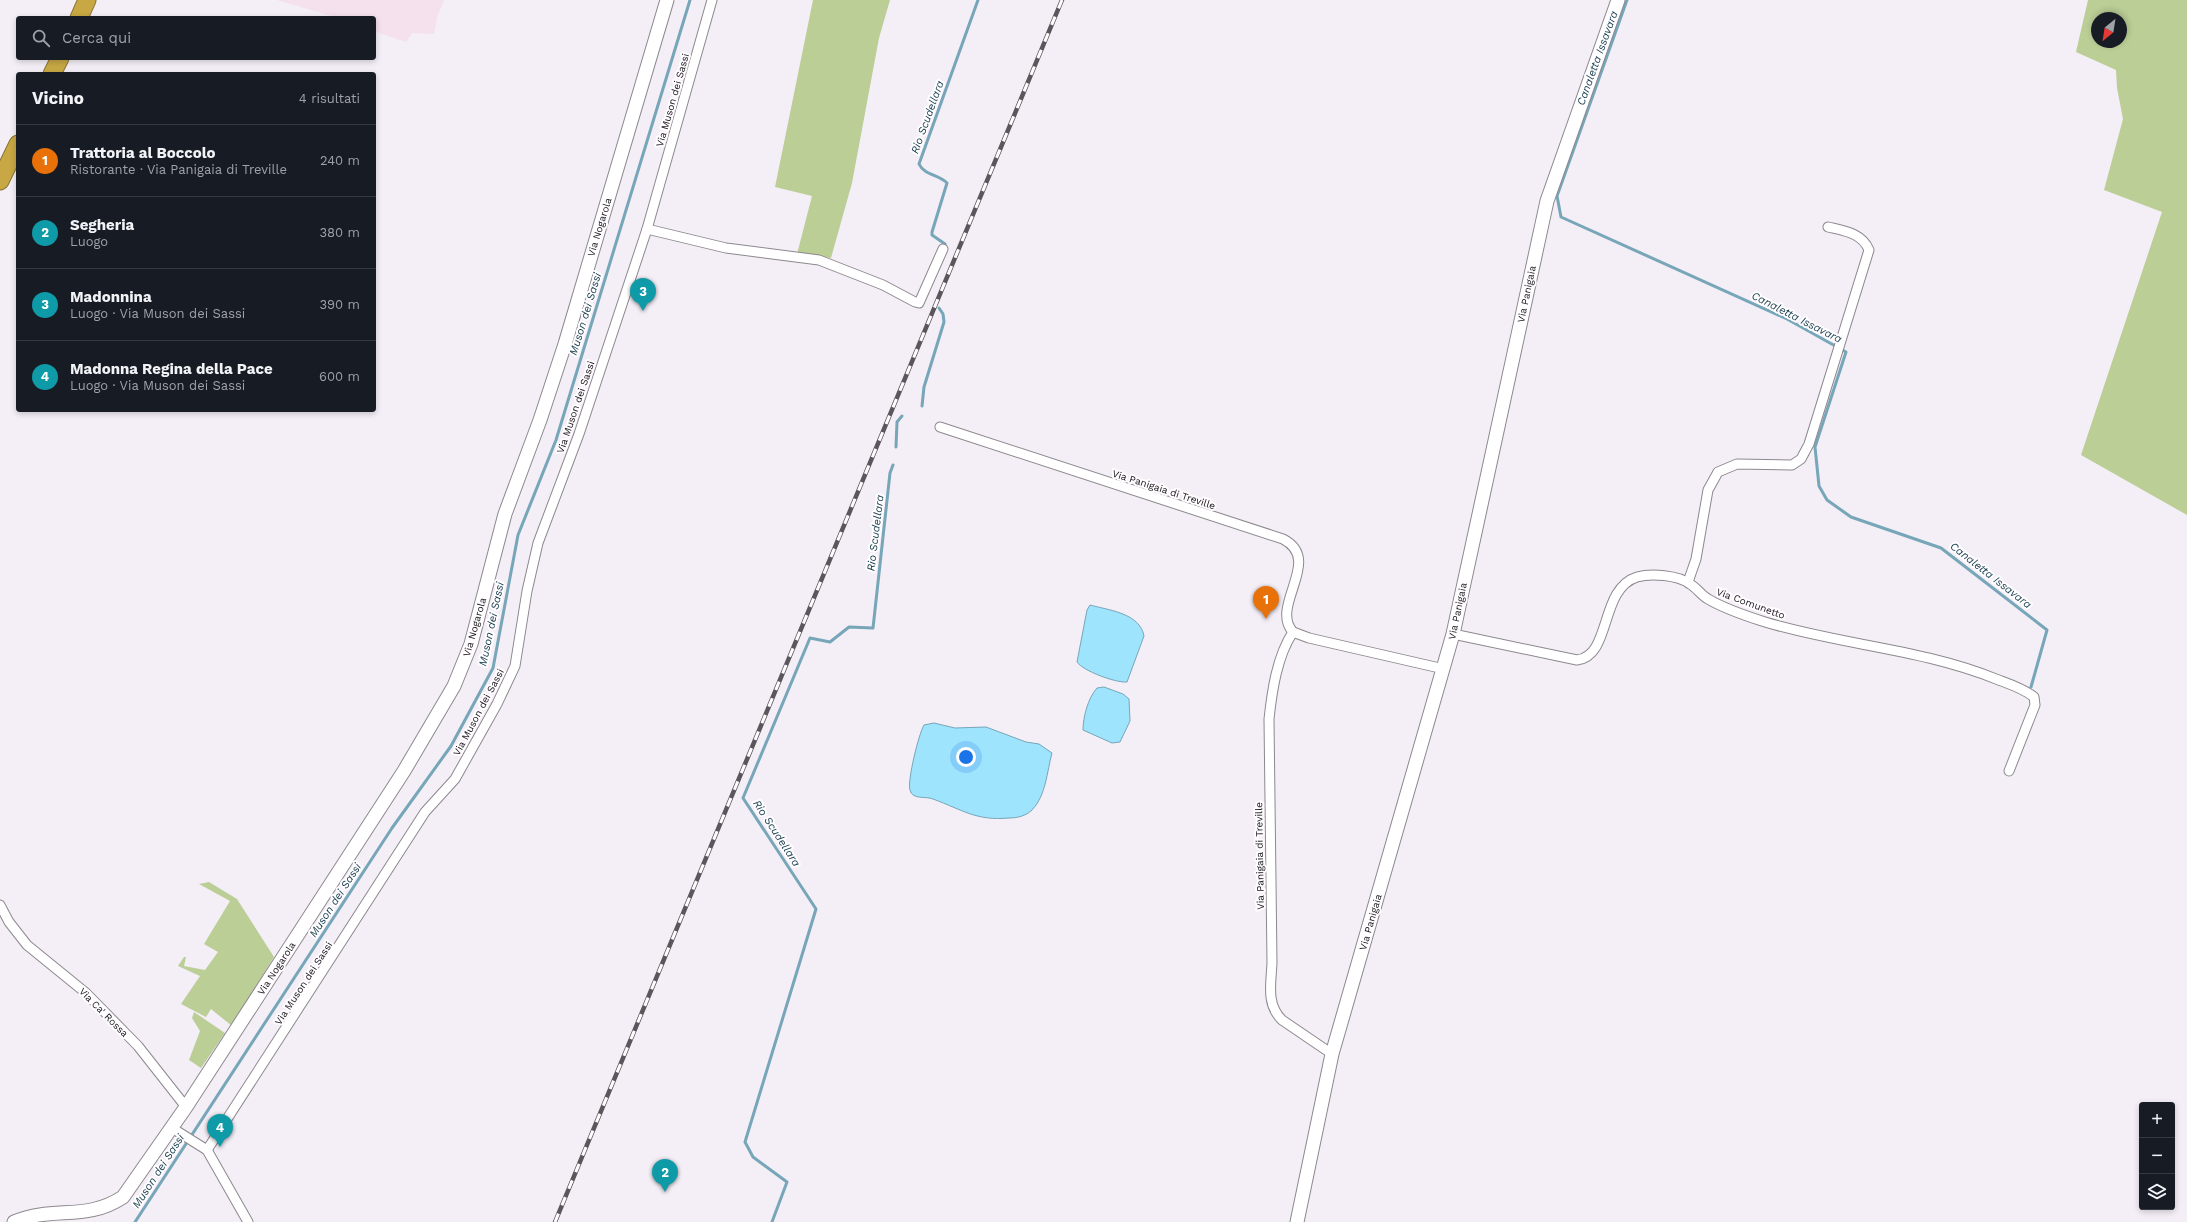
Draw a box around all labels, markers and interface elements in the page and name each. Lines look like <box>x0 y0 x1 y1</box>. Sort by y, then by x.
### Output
water label: Canaletta Issavara <box>1574 9 1621 107</box>
north arrow <box>2091 12 2127 48</box>
search box <box>16 16 376 60</box>
icon: search <box>30 27 52 49</box>
text: Cerca qui <box>62 29 131 47</box>
street label: Via Muson dei Sassi <box>654 52 691 148</box>
water label: Rio Scudellara <box>908 79 947 155</box>
text: Vicino <box>32 88 84 108</box>
text: 4 risultati <box>299 91 360 106</box>
text: Trattoria al Boccolo <box>70 144 216 162</box>
text: 1 <box>42 153 48 168</box>
text: 240 m <box>320 153 360 168</box>
text: Ristorante · Via Panigaia di Treville <box>70 162 287 177</box>
street label: Via Nogarola <box>585 196 614 258</box>
text: Segheria <box>70 216 134 234</box>
text: 2 <box>41 225 49 240</box>
text: 380 m <box>320 225 360 240</box>
text: Luogo <box>70 234 108 249</box>
street label: Via Panigaia <box>1515 264 1538 324</box>
water label: Muson dei Sassi <box>567 270 605 357</box>
pin: 3 <box>630 278 656 311</box>
text: Madonnina <box>70 288 152 306</box>
water label: Canaletta Issavara <box>1749 289 1844 346</box>
text: 3 <box>41 297 49 312</box>
text: 390 m <box>319 297 360 312</box>
text: Luogo · Via Muson dei Sassi <box>70 306 245 321</box>
text: Madonna Regina della Pace <box>70 360 273 378</box>
street label: Via Muson dei Sassi <box>555 360 596 455</box>
text: 4 <box>41 369 49 384</box>
text: 600 m <box>319 369 360 384</box>
text: Luogo · Via Muson dei Sassi <box>70 378 245 393</box>
street label: Via Panigaia di Treville <box>1111 468 1217 511</box>
water label: Rio Scudellara <box>864 494 887 572</box>
water label: Canaletta Issavara <box>1947 540 2034 611</box>
water label: Muson dei Sassi <box>476 580 507 667</box>
street label: Via Panigaia <box>1446 581 1469 641</box>
pin: 1 <box>1253 586 1279 619</box>
street label: Via Comunetto <box>1715 586 1787 621</box>
street label: Via Nogarola <box>461 596 488 658</box>
street label: Via Muson dei Sassi <box>451 667 506 758</box>
your location <box>956 747 976 767</box>
water label: Rio Scudellara <box>750 798 803 869</box>
street label: Via Panigaia di Treville <box>1253 802 1266 910</box>
water label: Muson dei Sassi <box>307 860 365 940</box>
street label: Via Panigaia <box>1357 892 1384 951</box>
street label: Via Nogarola <box>255 939 298 997</box>
street label: Via Muson dei Sassi <box>272 940 334 1027</box>
street label: Via Ca' Rossa <box>77 986 131 1039</box>
map controls <box>2139 1102 2175 1210</box>
button: + <box>2139 1102 2175 1138</box>
pin: 4 <box>207 1114 233 1147</box>
water label: Muson dei Sassi <box>130 1131 188 1211</box>
button: − <box>2139 1138 2175 1174</box>
pin: 2 <box>652 1159 678 1192</box>
button: layers <box>2139 1174 2175 1210</box>

